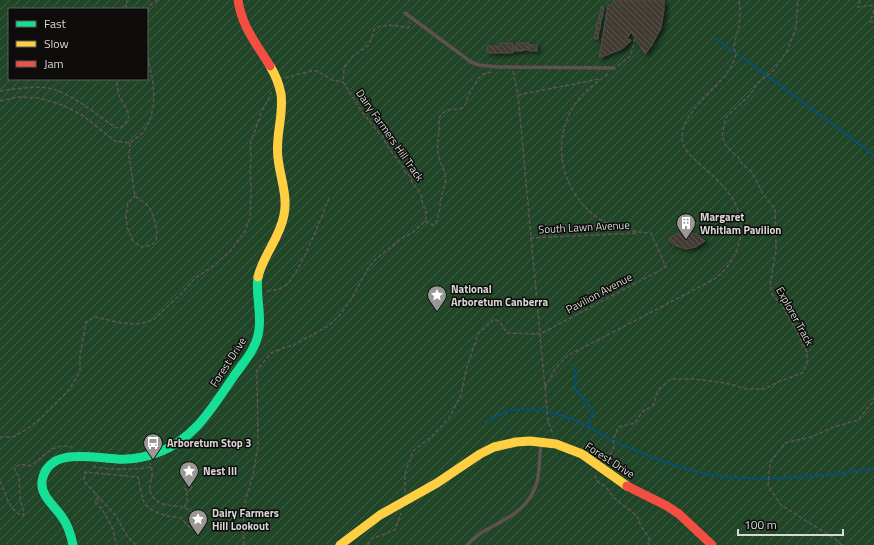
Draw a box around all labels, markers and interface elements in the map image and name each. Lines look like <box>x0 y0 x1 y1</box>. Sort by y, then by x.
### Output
legend <box>8 8 148 80</box>
text: Fast <box>44 14 67 33</box>
text: Slow <box>44 34 69 53</box>
text: Jam <box>44 54 64 73</box>
street label: Dairy Farmers Hill Track <box>352 86 428 185</box>
place label: Margaret Whitlam Pavilion <box>700 209 781 238</box>
building icon: Margaret Whitlam Pavilion <box>675 212 697 240</box>
street label: South Lawn Avenue <box>538 217 631 237</box>
street label: Pavilion Avenue <box>563 269 635 317</box>
place label: National Arboretum Canberra <box>451 281 548 310</box>
place icon: National Arboretum Canberra <box>426 284 448 312</box>
street label: Explorer Track <box>772 284 818 349</box>
street label: Forest Drive <box>206 334 250 390</box>
bus stop icon: Arboretum Stop 3 <box>142 432 164 460</box>
place label: Arboretum Stop 3 <box>167 435 251 451</box>
street label: Forest Drive <box>582 438 638 482</box>
place icon: Nest III <box>178 460 200 488</box>
place label: Nest III <box>203 463 237 479</box>
place label: Dairy Farmers Hill Lookout <box>212 505 279 534</box>
place icon: Dairy Farmers Hill Lookout <box>187 508 209 536</box>
scale bar <box>738 511 843 537</box>
text: 100 m <box>744 515 777 534</box>

